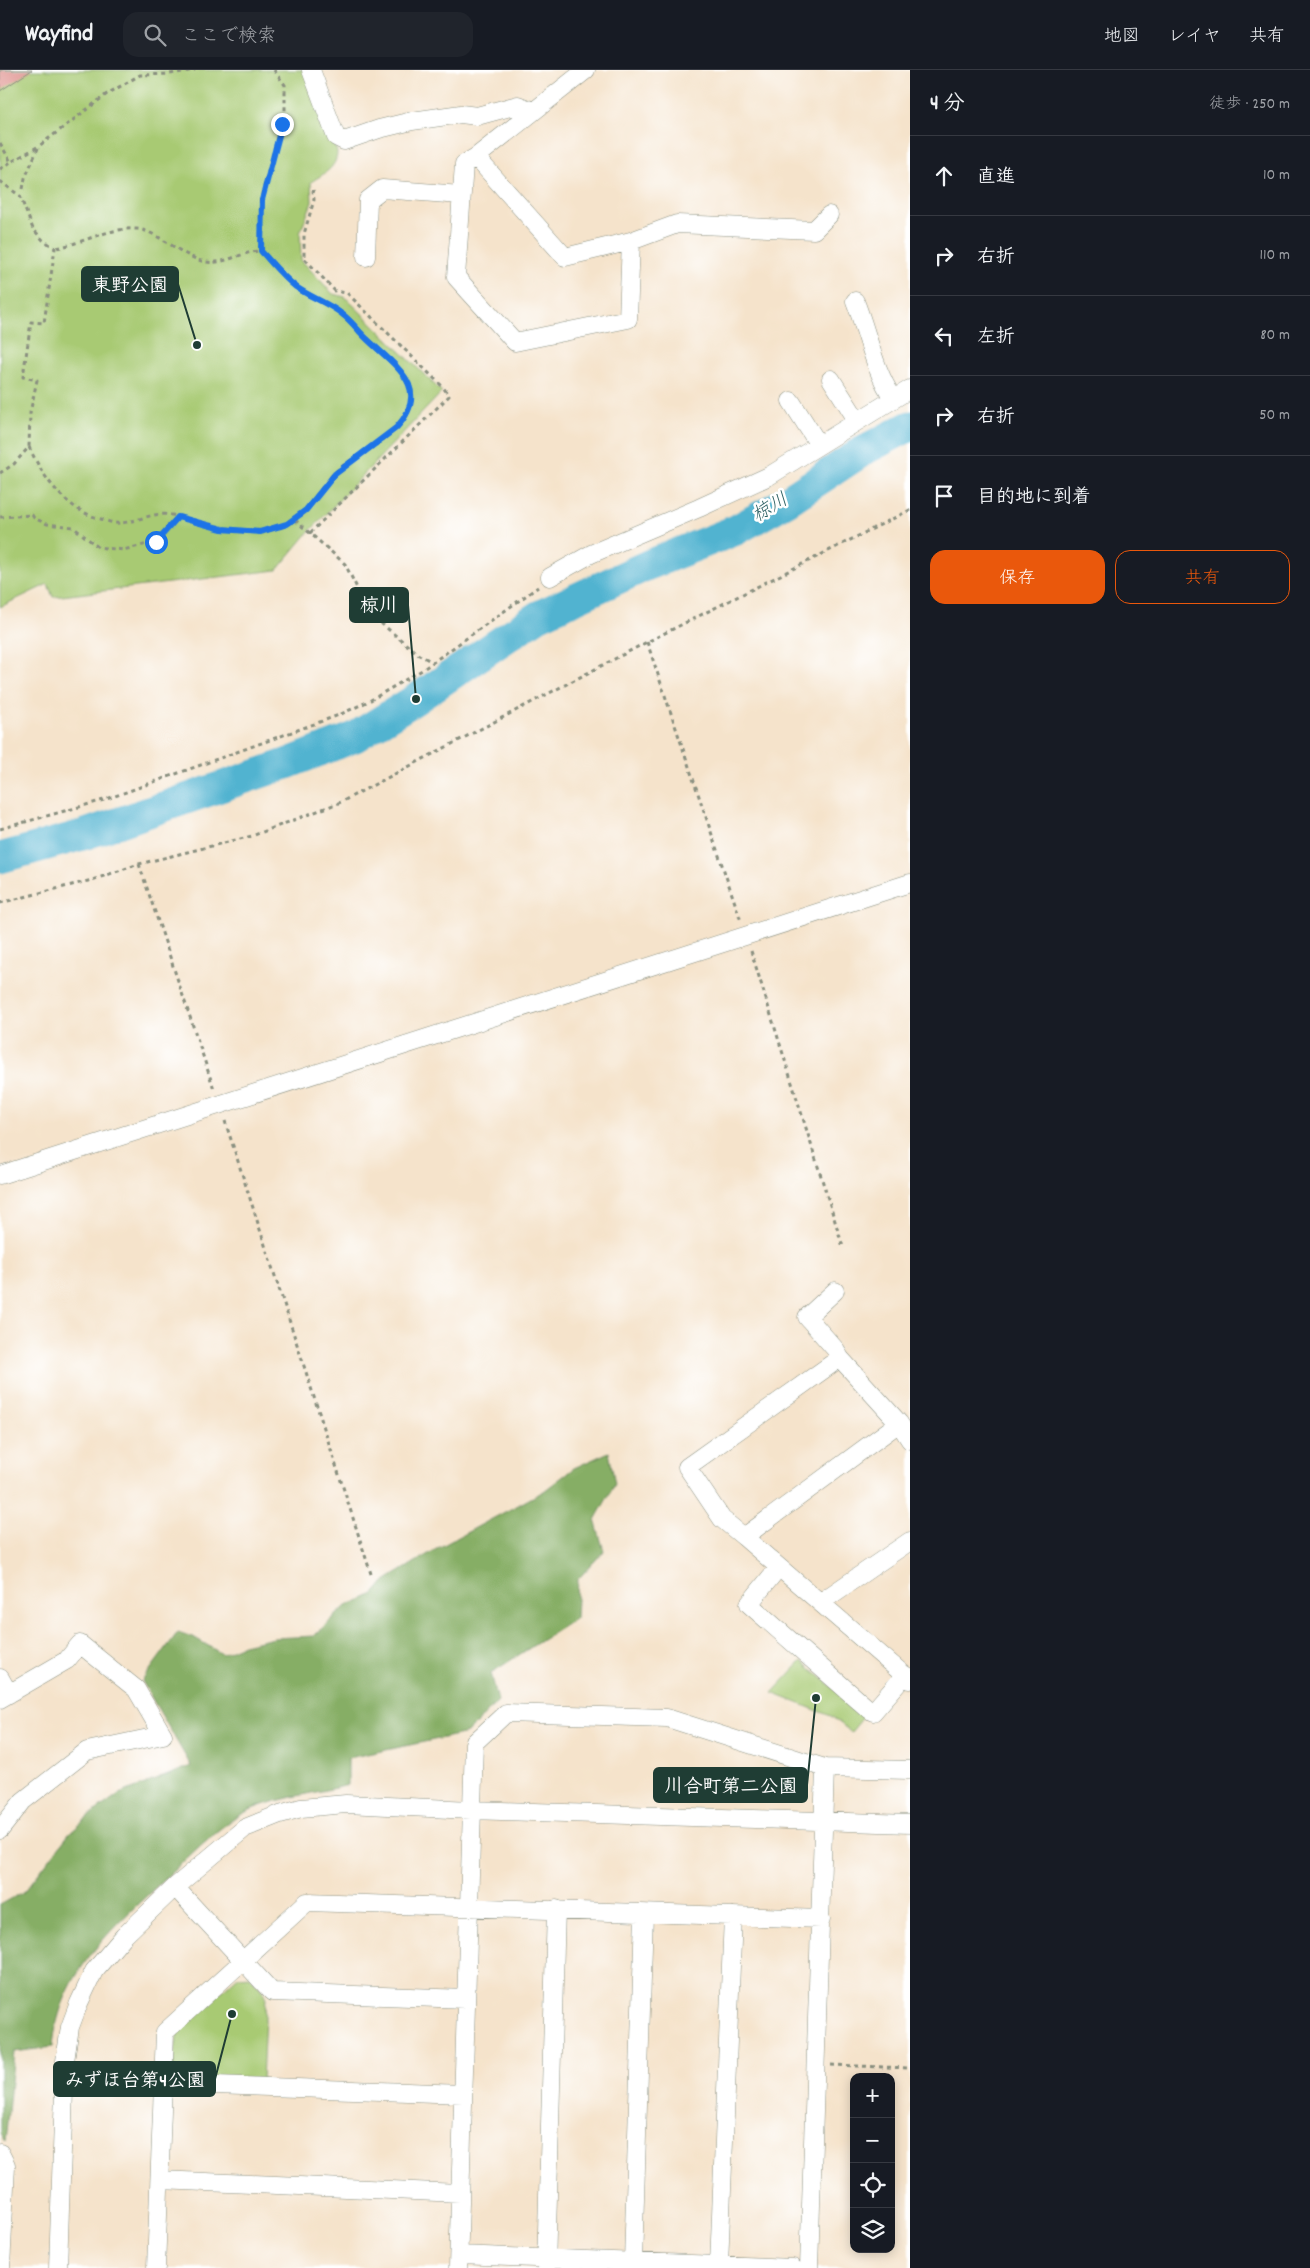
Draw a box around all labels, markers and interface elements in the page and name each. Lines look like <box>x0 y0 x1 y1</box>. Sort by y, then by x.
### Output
search box <box>123 12 473 57</box>
text: Wayfind <box>25 18 93 52</box>
icon: search <box>141 21 169 49</box>
text: ここで検索 <box>181 24 276 51</box>
text: 地図 <box>1104 25 1140 50</box>
text: レイヤ <box>1168 25 1221 50</box>
text: 共有 <box>1249 25 1285 50</box>
text: 4 分 <box>930 90 965 120</box>
text: 徒歩 · 250 m <box>1209 93 1290 116</box>
route end <box>271 113 294 136</box>
icon: ahead <box>930 162 958 190</box>
text: 10 m <box>1263 164 1290 187</box>
text: 直進 <box>977 165 1015 192</box>
icon: right <box>930 242 958 270</box>
text: 110 m <box>1260 244 1290 267</box>
text: 右折 <box>977 245 1015 272</box>
callout: 東野公園 <box>82 267 178 301</box>
text: 東野公園 <box>92 274 168 301</box>
icon: left <box>930 322 958 350</box>
text: 80 m <box>1260 324 1290 347</box>
text: 左折 <box>977 325 1015 352</box>
icon: right <box>930 402 958 430</box>
text: 50 m <box>1259 404 1290 427</box>
text: 右折 <box>977 405 1015 432</box>
icon: arrive <box>930 482 958 510</box>
text: 目的地に到着 <box>977 485 1091 512</box>
water label: 椋川 <box>748 488 794 530</box>
route start <box>145 531 168 554</box>
button: 保存 <box>930 550 1105 604</box>
button: 共有 <box>1115 550 1290 604</box>
callout: 椋川 <box>350 588 408 622</box>
text: 椋川 <box>360 594 398 621</box>
callout: 川合町第二公園 <box>654 1768 807 1802</box>
text: 川合町第二公園 <box>664 1775 798 1802</box>
callout: みずほ台第4公園 <box>54 2062 215 2096</box>
text: みずほ台第4公園 <box>65 2069 205 2096</box>
map controls <box>850 2073 895 2253</box>
button: + <box>850 2073 895 2118</box>
button: − <box>850 2118 895 2163</box>
button: locate <box>850 2163 895 2208</box>
button: layers <box>850 2208 895 2253</box>

